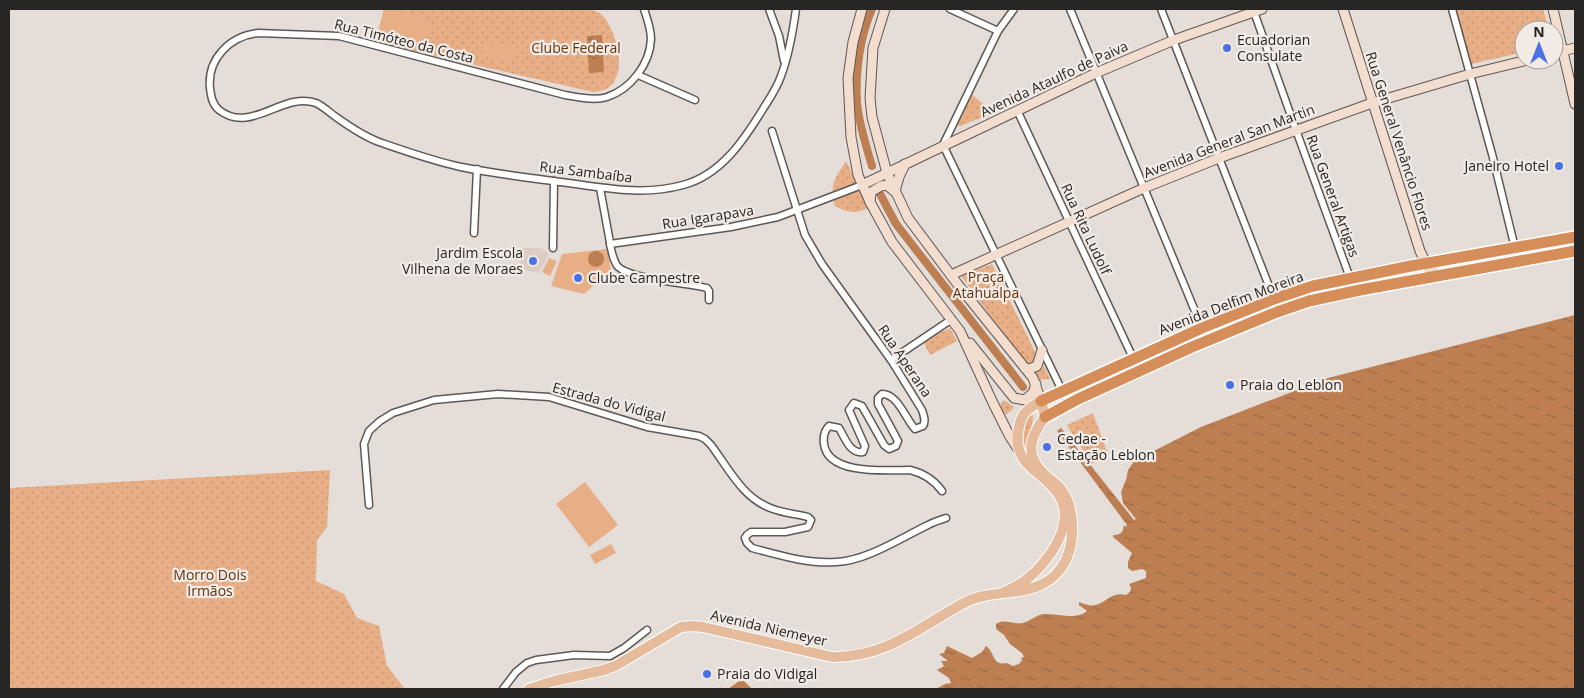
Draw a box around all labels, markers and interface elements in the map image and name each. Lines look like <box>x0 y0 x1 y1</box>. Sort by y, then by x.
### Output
street label: Rua Timóteo da Costa <box>333 14 476 67</box>
north arrow <box>1514 20 1564 70</box>
text: N <box>1533 22 1545 41</box>
place label: Ecuadorian Consulate <box>1237 30 1310 65</box>
street label: Avenida Ataulfo de Paiva <box>977 36 1131 121</box>
park label: Clube Federal <box>531 38 621 57</box>
marker: Ecuadorian Consulate <box>1221 42 1233 54</box>
street label: Rua General Venâncio Flores <box>1362 49 1437 233</box>
street label: Avenida General San Martin <box>1141 99 1317 182</box>
street label: Rua General Artigas <box>1302 132 1365 260</box>
street label: Rua Sambaíba <box>539 156 634 187</box>
place label: Janeiro Hotel <box>1463 156 1549 175</box>
marker: Janeiro Hotel <box>1553 160 1565 172</box>
street label: Rua Rita Ludolf <box>1057 180 1116 279</box>
street label: Rua Igarapava <box>661 200 755 233</box>
place label: Jardim Escola Vilhena de Moraes <box>402 243 523 278</box>
marker: Jardim Escola Vilhena de Moraes <box>527 255 539 267</box>
street label: Avenida Delfim Moreira <box>1156 266 1306 339</box>
park label: Praça Atahualpa <box>953 267 1019 302</box>
place label: Clube Campestre <box>588 268 700 287</box>
marker: Clube Campestre <box>572 272 584 284</box>
street label: Rua Aperana <box>874 321 937 401</box>
place label: Praia do Leblon <box>1240 375 1342 394</box>
street label: Estrada do Vidigal <box>550 377 668 426</box>
marker: Praia do Leblon <box>1224 379 1236 391</box>
place label: Cedae - Estação Leblon <box>1057 429 1155 464</box>
marker: Cedae - Estação Leblon <box>1041 441 1053 453</box>
park label: Morro Dois Irmãos <box>173 565 247 600</box>
street label: Avenida Niemeyer <box>709 605 830 650</box>
place label: Praia do Vidigal <box>717 664 817 683</box>
marker: Praia do Vidigal <box>701 668 713 680</box>

